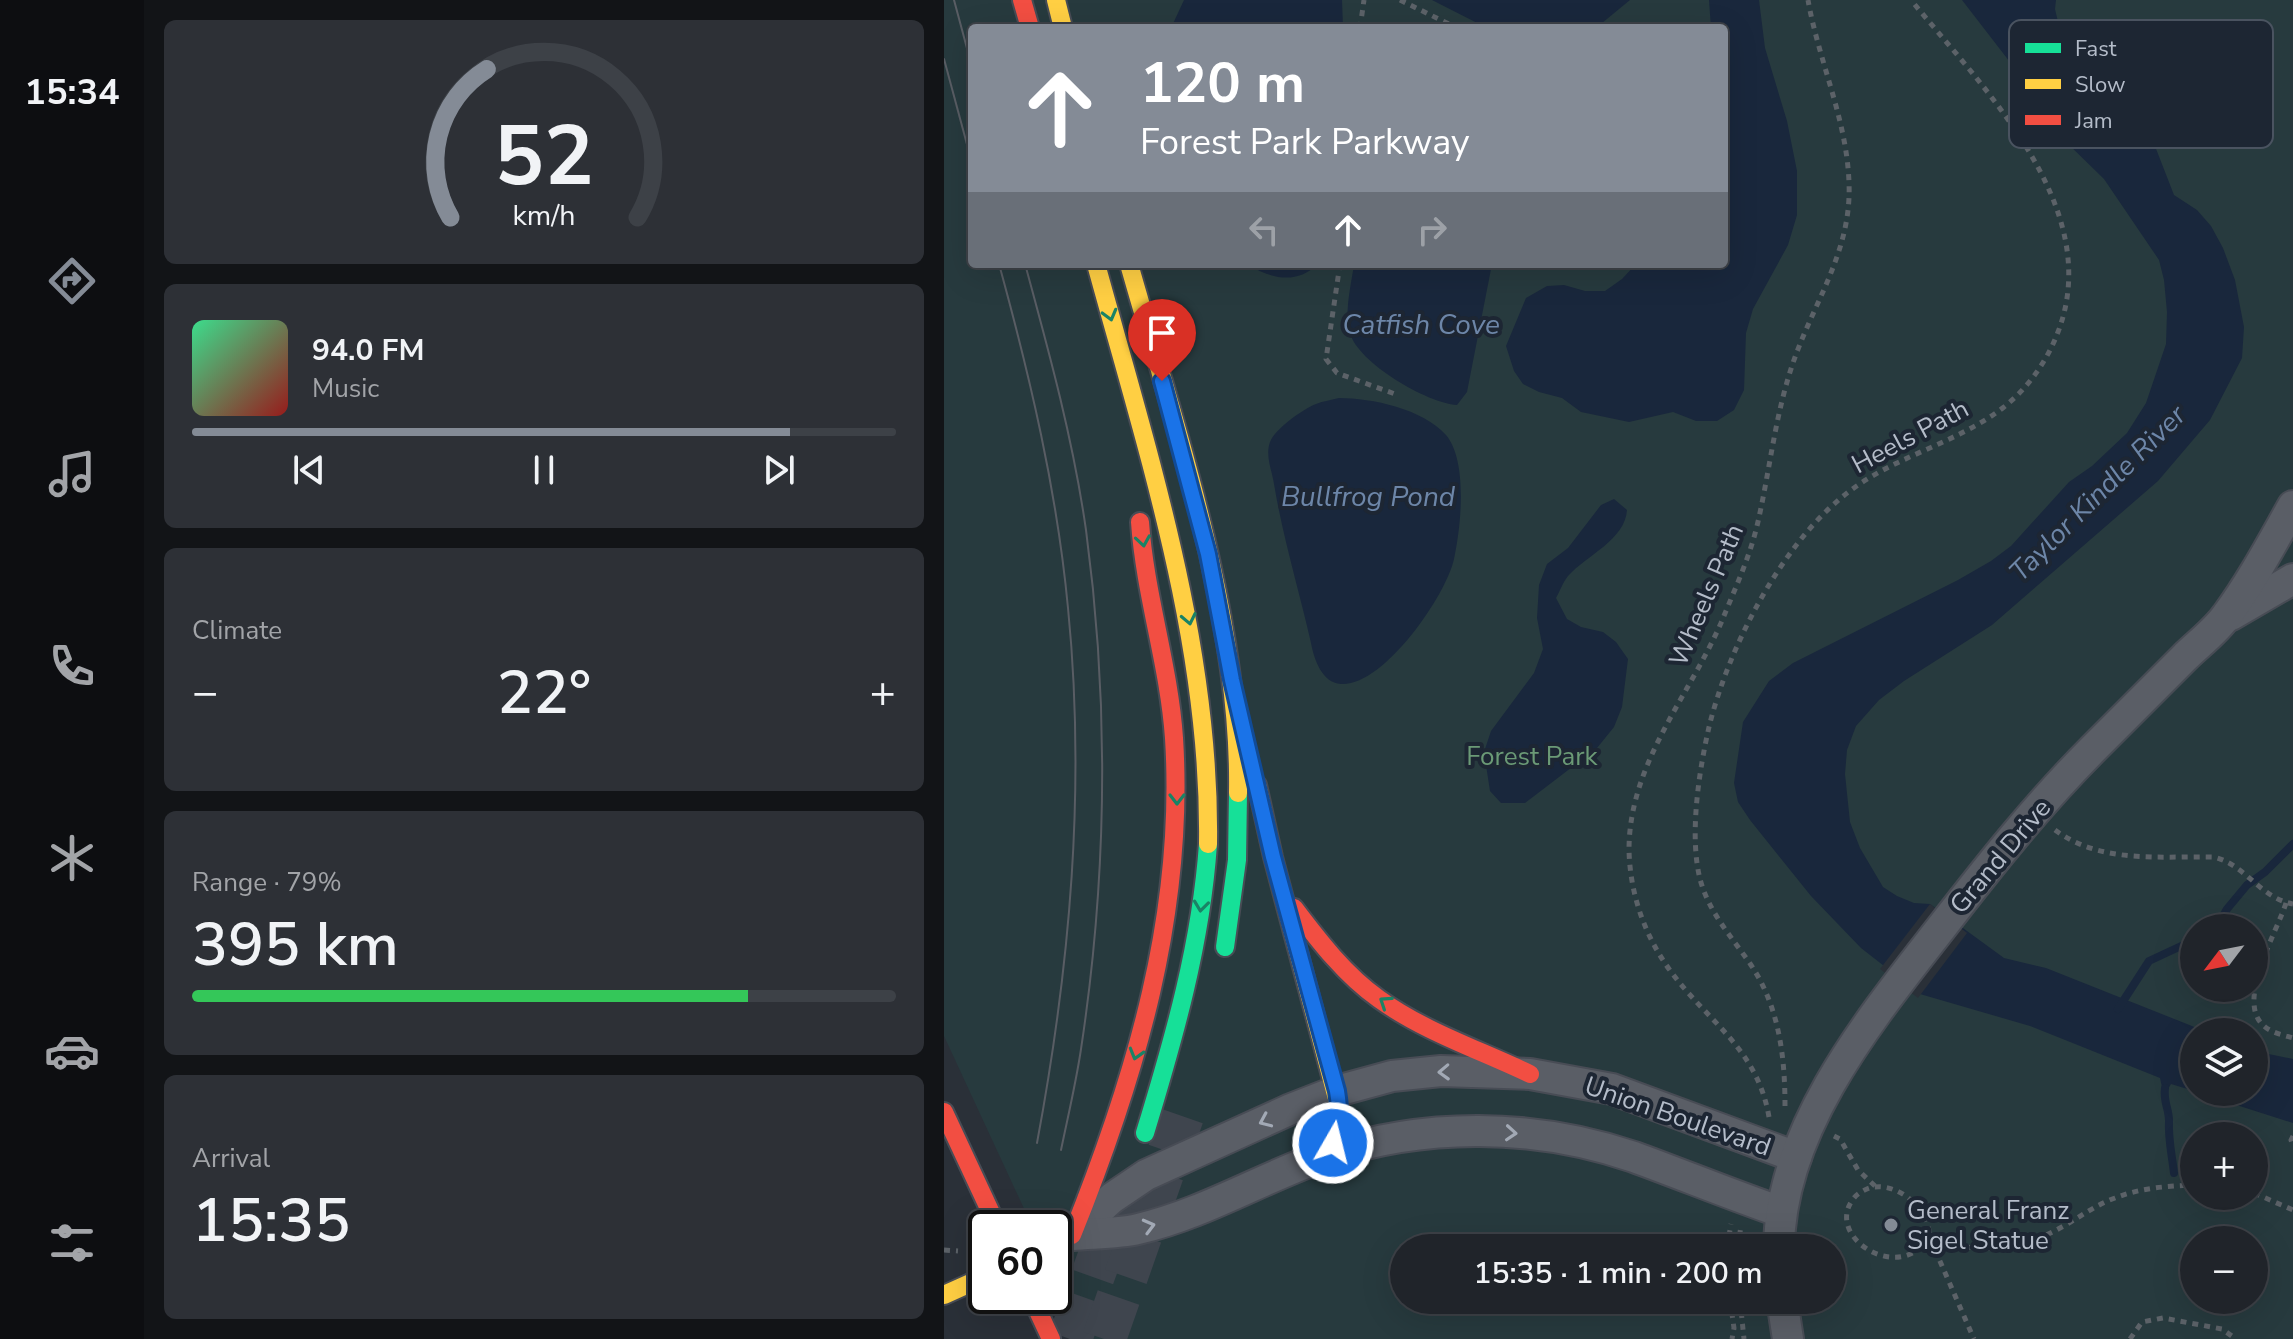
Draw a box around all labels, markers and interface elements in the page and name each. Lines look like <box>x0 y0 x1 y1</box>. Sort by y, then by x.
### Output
legend <box>2009 20 2273 148</box>
text: Fast <box>2075 34 2117 64</box>
text: 120 m <box>1140 45 1305 122</box>
icon: ahead <box>1008 56 1112 160</box>
text: 15:34 <box>24 68 120 117</box>
text: Slow <box>2075 70 2126 100</box>
text: 52 <box>494 99 594 212</box>
text: Jam <box>2074 106 2113 136</box>
text: Forest Park Parkway <box>1140 118 1470 167</box>
text: km/h <box>513 196 575 235</box>
icon: left <box>1242 208 1286 252</box>
icon: ahead <box>1326 208 1370 252</box>
icon: right <box>1410 208 1454 252</box>
icon: directions <box>44 253 100 309</box>
pin <box>1128 299 1196 381</box>
water label: Catfish Cove <box>1342 306 1500 344</box>
one-way arrow <box>1100 307 1117 321</box>
icon: arrive <box>1140 311 1184 355</box>
text: 94.0 FM <box>312 330 424 371</box>
text: Music <box>312 371 379 406</box>
street label: Heels Path <box>1846 391 1975 482</box>
water label: Taylor Kindle River <box>2001 396 2195 590</box>
icon: music <box>44 446 100 502</box>
icon: previous <box>287 448 331 492</box>
icon: pause <box>522 448 566 492</box>
icon: next <box>757 448 801 492</box>
water label: Bullfrog Pond <box>1281 478 1456 516</box>
street label: Wheels Path <box>1661 519 1752 672</box>
one-way arrow <box>1133 534 1150 548</box>
one-way arrow <box>1180 612 1197 626</box>
text: Climate <box>192 613 282 648</box>
icon: phone <box>44 638 100 694</box>
text: 22° <box>497 652 591 734</box>
text: − <box>192 663 218 723</box>
text: + <box>870 663 896 723</box>
park label: Forest Park <box>1466 739 1599 774</box>
street label: Grand Drive <box>1942 791 2059 921</box>
one-way arrow <box>1168 793 1186 806</box>
icon: climate <box>44 830 100 886</box>
text: Range · 79% <box>192 865 342 900</box>
one-way arrow <box>1193 900 1210 913</box>
text: 395 km <box>192 904 399 986</box>
north arrow <box>2180 914 2268 1002</box>
map controls <box>2180 914 2268 1314</box>
one-way arrow <box>1379 997 1394 1012</box>
button: layers <box>2180 1018 2268 1106</box>
icon: car <box>44 1023 100 1079</box>
one-way arrow <box>1129 1047 1145 1061</box>
one-way arrow <box>1437 1063 1450 1080</box>
street label: Union Boulevard <box>1580 1068 1776 1165</box>
position arrow <box>1291 1101 1375 1185</box>
one-way arrow <box>1258 1111 1273 1127</box>
button: + <box>2180 1122 2268 1210</box>
one-way arrow <box>1505 1124 1518 1141</box>
text: Arrival <box>192 1141 270 1176</box>
text: 15:35 <box>192 1180 350 1262</box>
place label: General Franz Sigel Statue <box>1907 1193 2069 1258</box>
speed limit sign: 60 <box>968 1210 1072 1314</box>
icon: filters <box>44 1215 100 1271</box>
marker: General Franz Sigel Statue <box>1882 1216 1900 1234</box>
one-way arrow <box>1142 1218 1156 1235</box>
button: − <box>2180 1226 2268 1314</box>
text: 15:35 · 1 min · 200 m <box>1473 1253 1763 1294</box>

